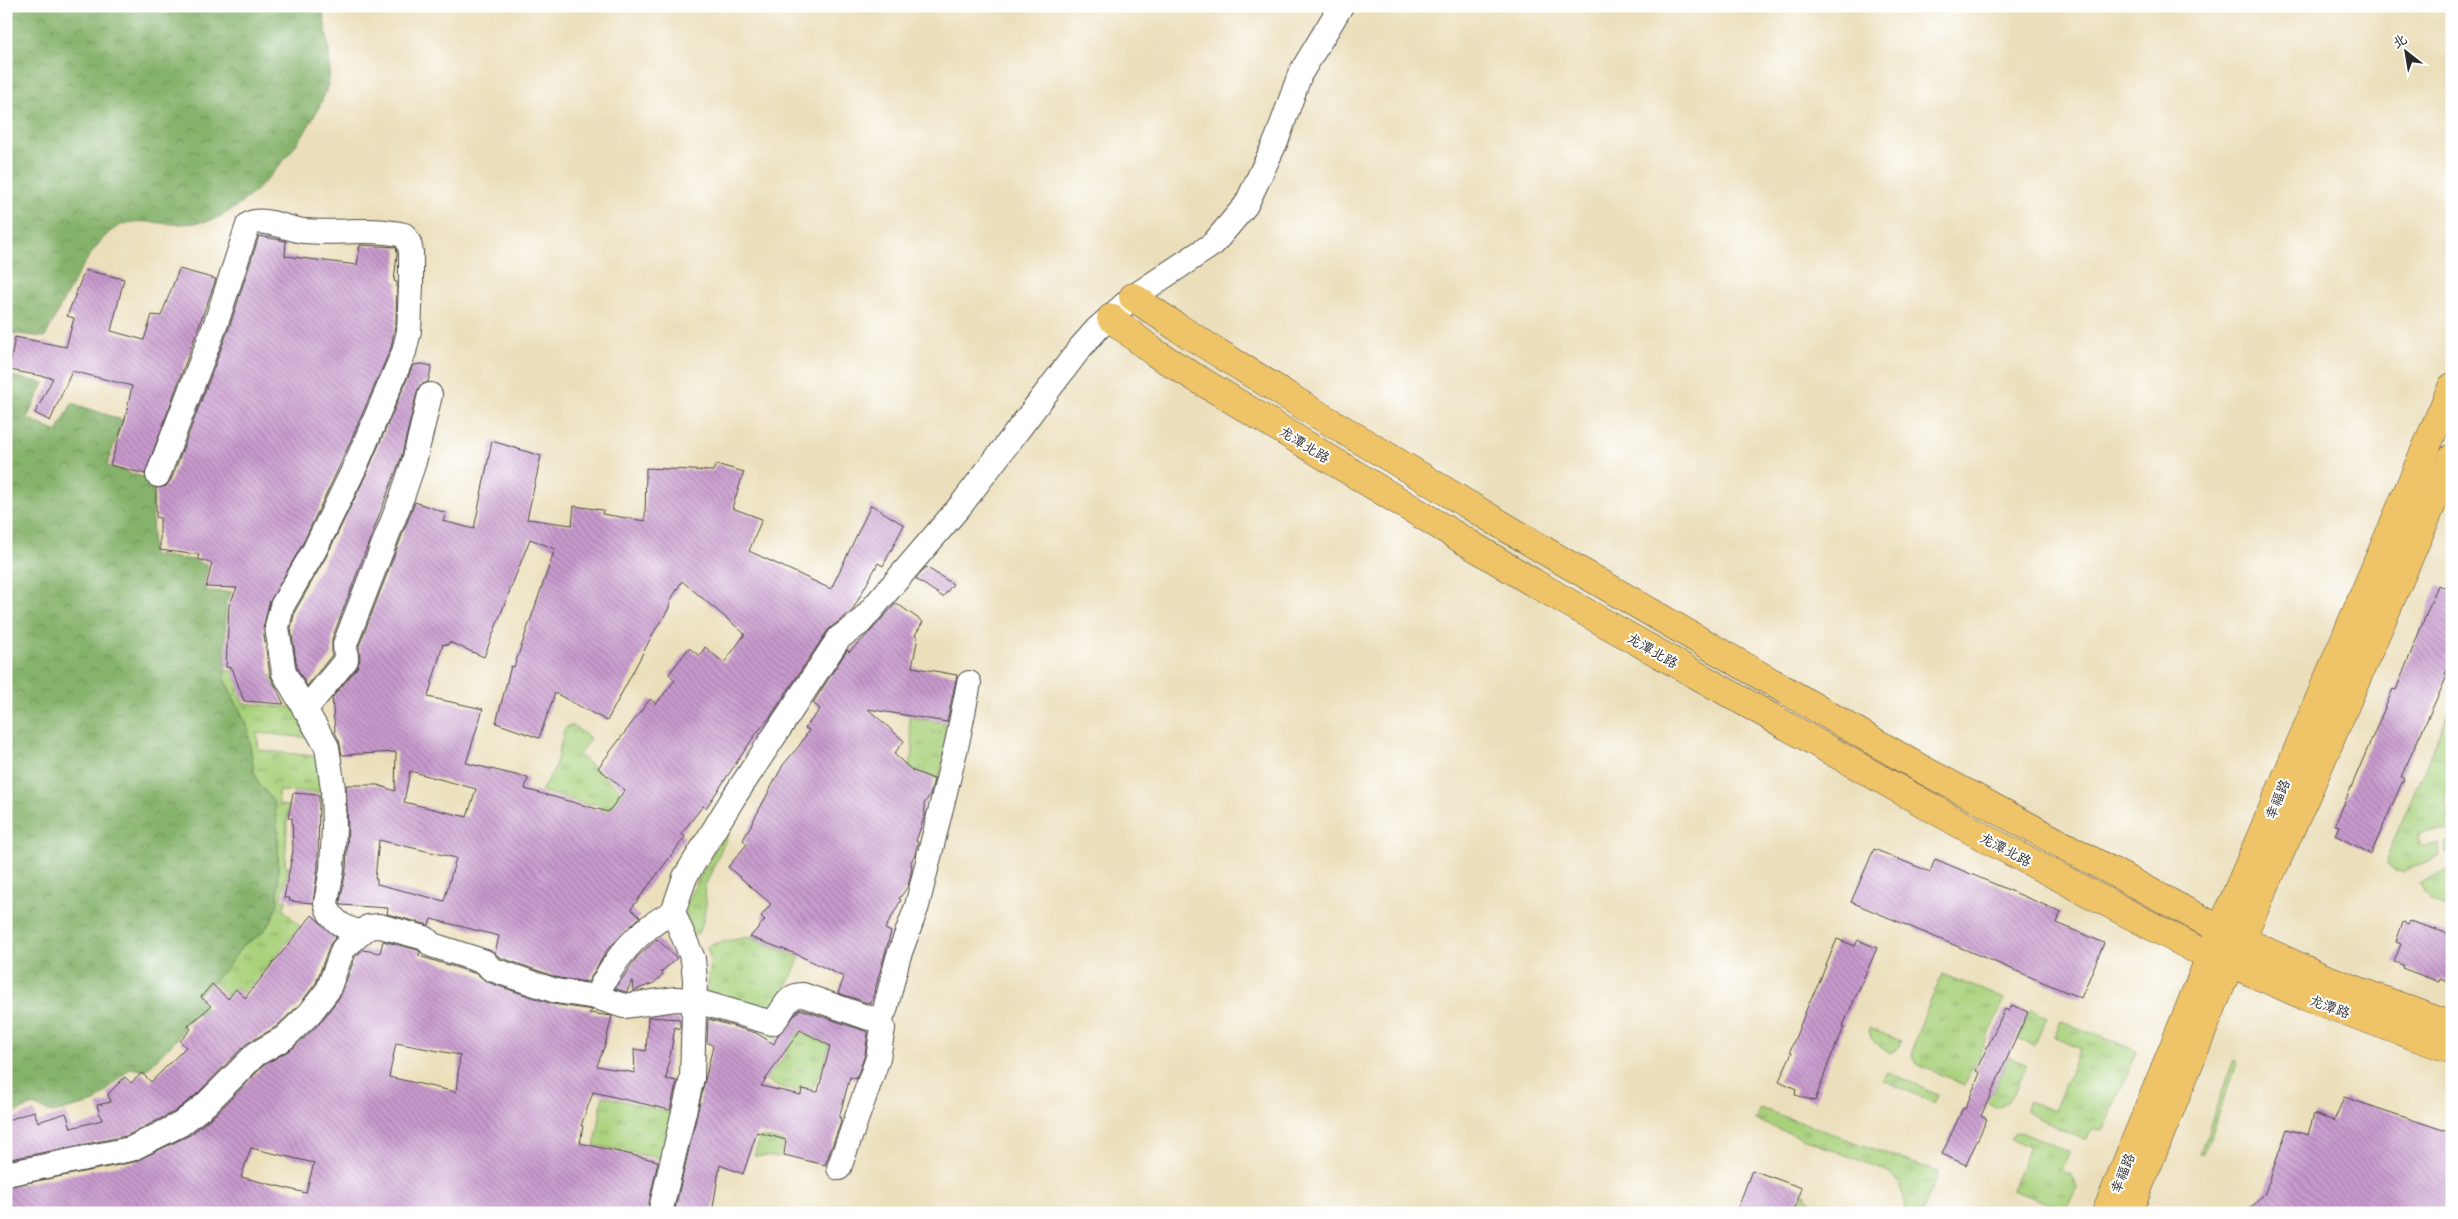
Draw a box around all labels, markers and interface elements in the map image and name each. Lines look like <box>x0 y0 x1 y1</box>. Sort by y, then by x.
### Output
north arrow <box>2380 28 2430 78</box>
text: 北 <box>2388 29 2410 52</box>
street label: 龙潭北路 <box>1276 421 1334 467</box>
street label: 龙潭北路 <box>1624 628 1682 672</box>
street label: 幸福路 <box>2260 776 2294 822</box>
street label: 龙潭北路 <box>1977 827 2035 871</box>
street label: 龙潭路 <box>2307 990 2353 1022</box>
street label: 幸福路 <box>2105 1150 2139 1196</box>

